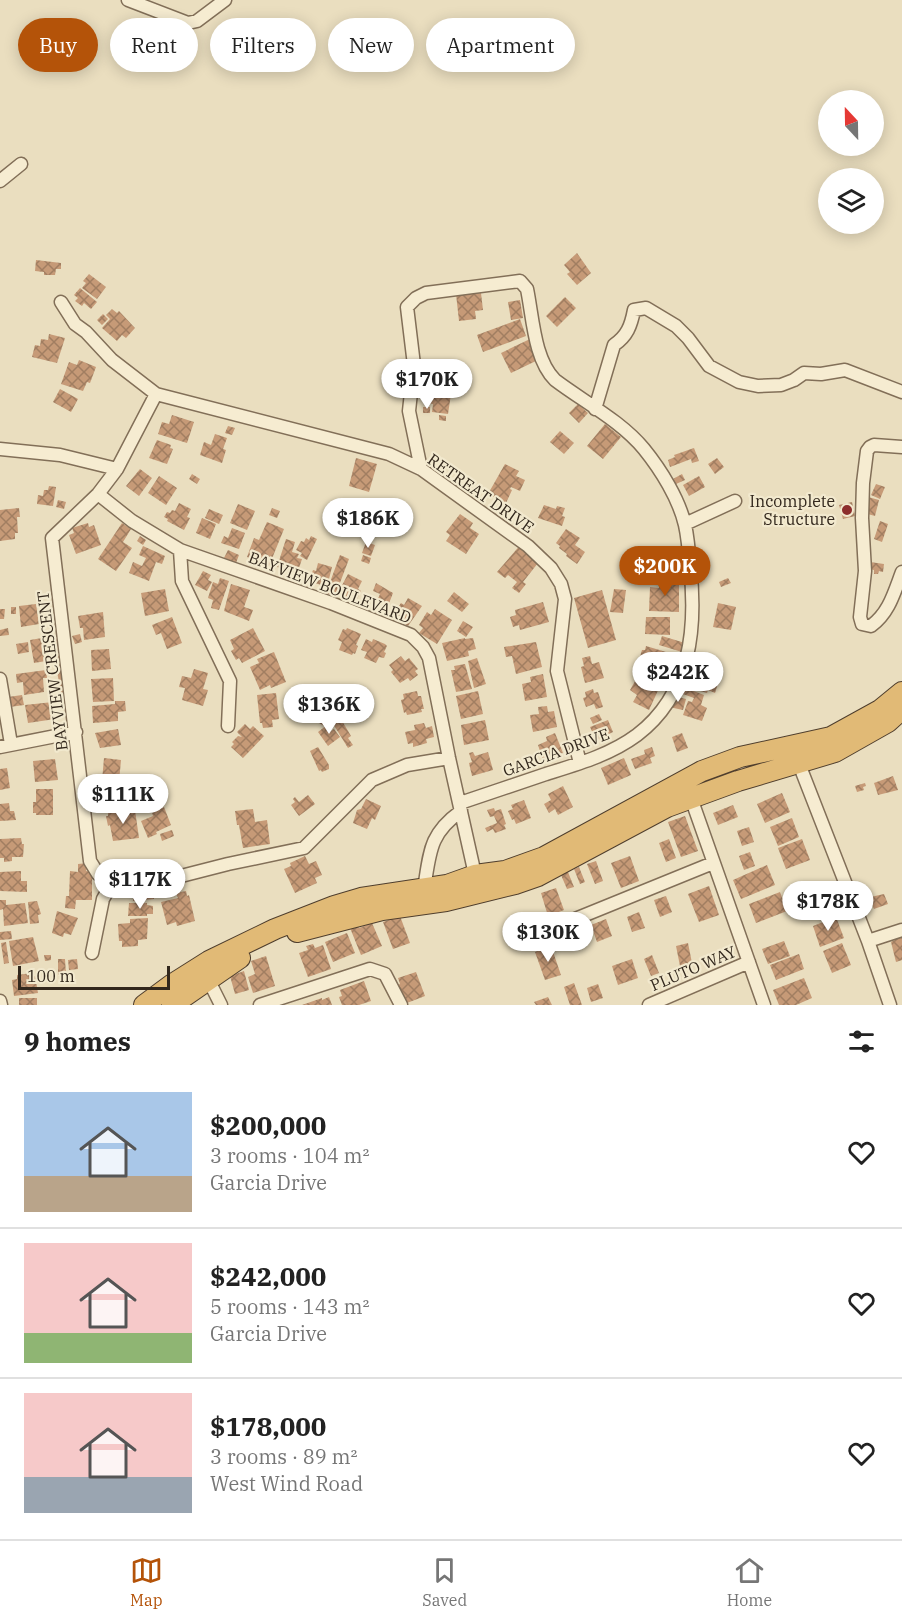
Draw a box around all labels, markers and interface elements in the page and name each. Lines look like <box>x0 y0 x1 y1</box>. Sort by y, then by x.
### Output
chip: Buy <box>18 18 98 72</box>
chip: Rent <box>110 18 198 72</box>
chip: Filters <box>210 18 316 72</box>
chip: New <box>328 18 414 72</box>
chip: Apartment <box>426 18 575 72</box>
north arrow <box>818 90 884 156</box>
map controls <box>818 90 884 234</box>
button: layers <box>818 168 884 234</box>
pin: $170K <box>385 359 469 410</box>
text: $170K <box>395 365 459 392</box>
street label: RETREAT DRIVE <box>424 449 538 537</box>
place label: Incomplete Structure <box>749 491 835 529</box>
pin: $186K <box>326 498 410 549</box>
marker: Incomplete Structure <box>840 503 854 517</box>
text: $186K <box>336 504 400 531</box>
pin: $200K <box>623 546 707 597</box>
street label: BAYVIEW BOULEVARD <box>246 547 414 627</box>
text: $200K <box>633 552 697 579</box>
street label: BAYVIEW CRESCENT <box>32 590 72 752</box>
pin: $242K <box>636 652 720 703</box>
text: $242K <box>646 658 710 685</box>
pin: $136K <box>287 684 371 735</box>
text: $136K <box>297 690 361 717</box>
street label: GARCIA DRIVE <box>500 723 612 781</box>
pin: $111K <box>81 774 165 825</box>
text: $111K <box>91 780 155 807</box>
pin: $117K <box>98 859 182 910</box>
text: $117K <box>108 865 172 892</box>
pin: $178K <box>786 881 870 932</box>
text: $178K <box>796 887 860 914</box>
pin: $130K <box>506 912 590 963</box>
text: $130K <box>516 918 580 945</box>
street label: PLUTO WAY <box>647 941 739 995</box>
scale bar <box>18 963 170 990</box>
text: 100 m <box>27 966 75 986</box>
text: 9 homes <box>24 1024 131 1058</box>
icon: filters <box>845 1025 878 1058</box>
text: $200,000 <box>210 1108 326 1142</box>
icon: home <box>72 1116 144 1188</box>
icon: heart <box>845 1136 878 1169</box>
text: 3 rooms · 104 m² <box>210 1142 369 1169</box>
text: Garcia Drive <box>210 1169 327 1196</box>
text: $242,000 <box>210 1259 326 1293</box>
icon: home <box>72 1267 144 1339</box>
icon: heart <box>845 1287 878 1320</box>
text: 5 rooms · 143 m² <box>210 1293 369 1320</box>
text: Garcia Drive <box>210 1320 327 1347</box>
text: $178,000 <box>210 1409 326 1443</box>
icon: home <box>72 1417 144 1489</box>
icon: heart <box>845 1437 878 1470</box>
text: 3 rooms · 89 m² <box>210 1443 357 1470</box>
text: West Wind Road <box>210 1470 363 1497</box>
tab: Map <box>130 1554 163 1610</box>
tab: Saved <box>422 1554 467 1610</box>
tab: Home <box>727 1554 772 1610</box>

